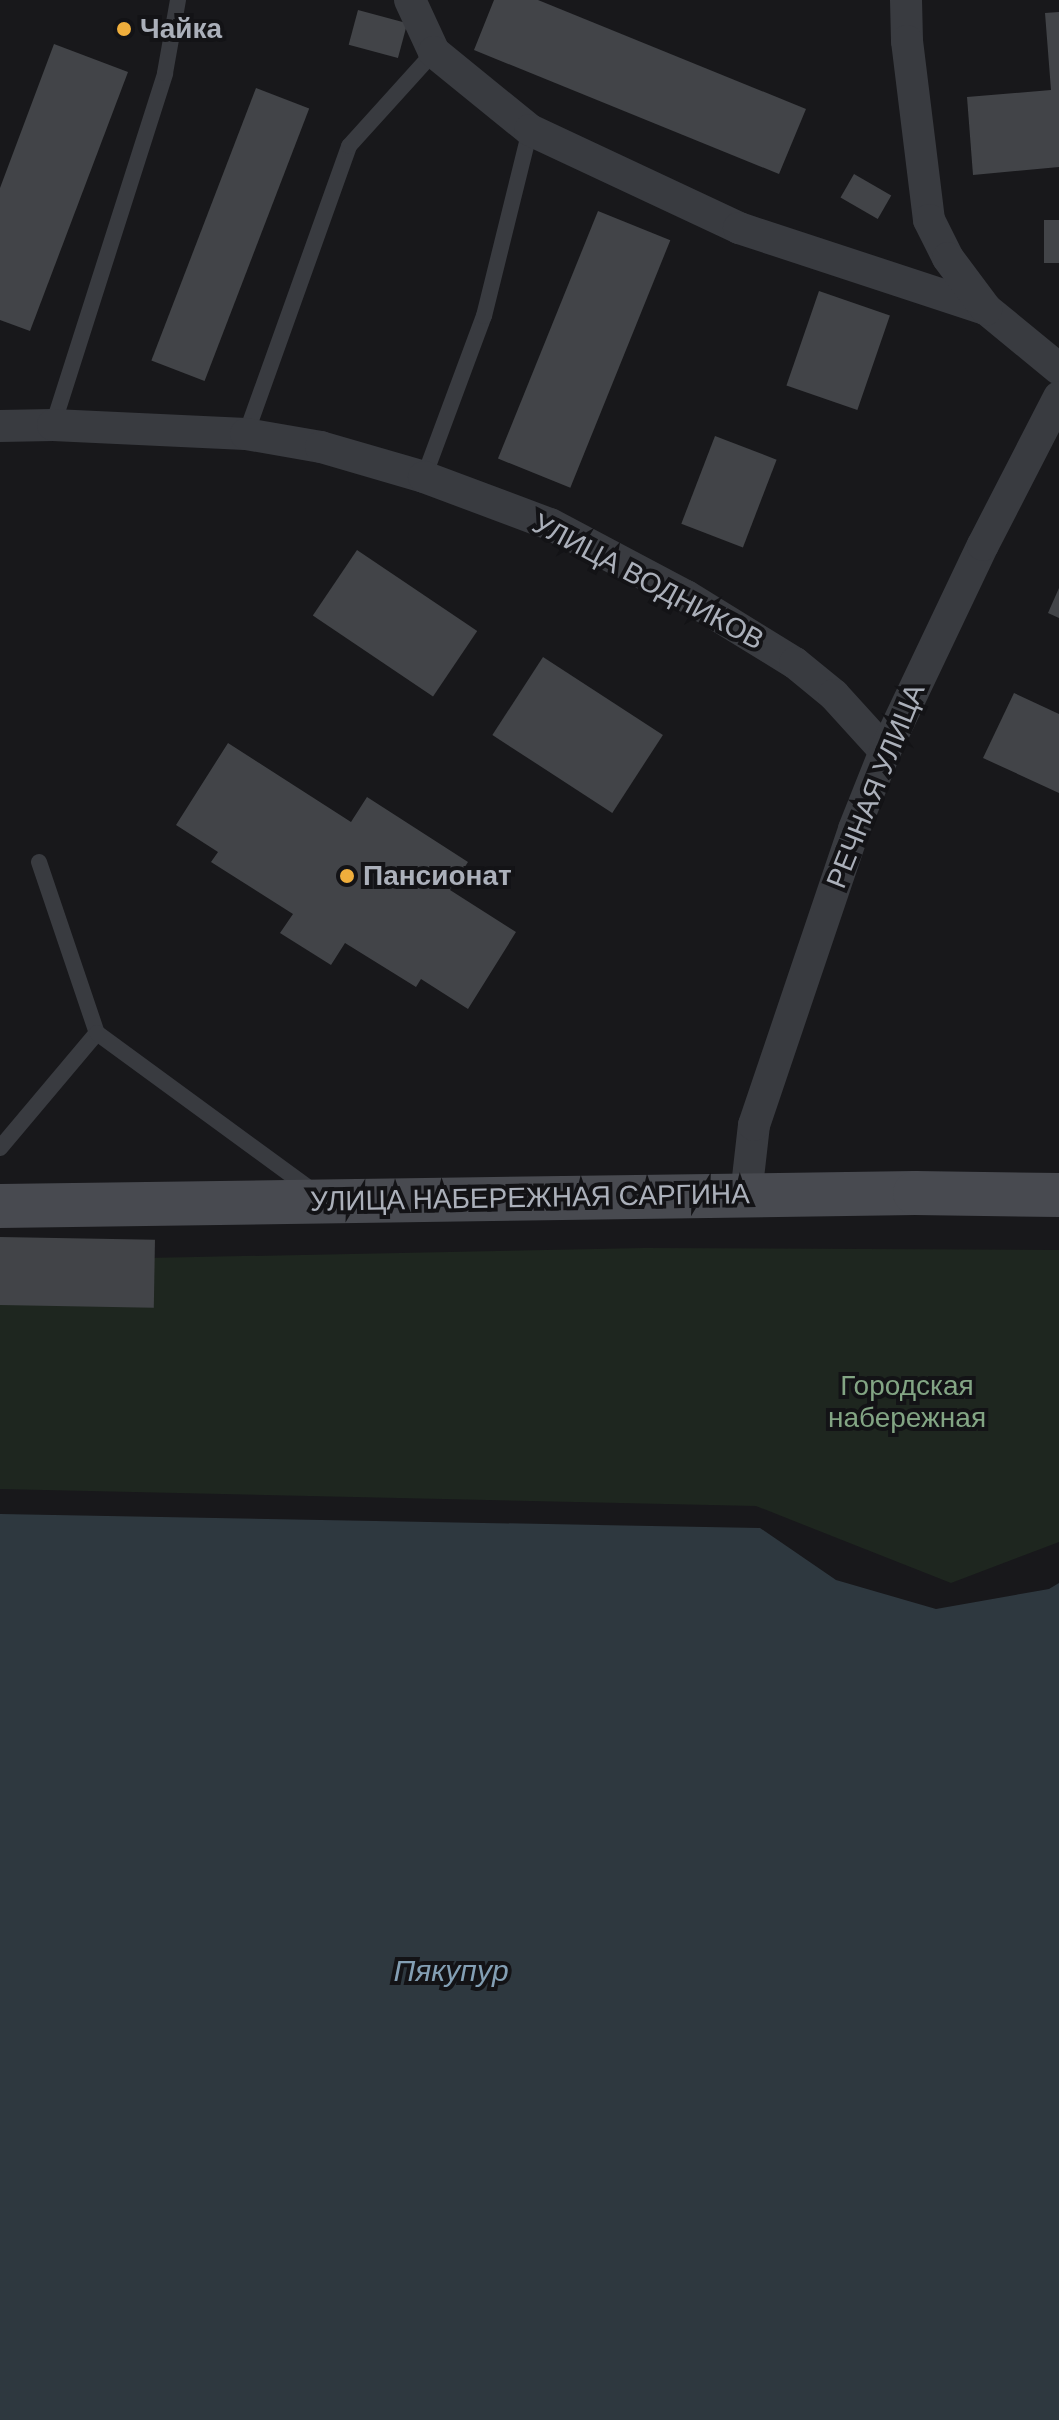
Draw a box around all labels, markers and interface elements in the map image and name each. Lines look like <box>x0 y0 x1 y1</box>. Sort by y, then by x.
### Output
place label: Чайка <box>140 12 222 46</box>
marker: Чайка <box>115 20 133 38</box>
street label: УЛИЦА ВОДНИКОВ <box>527 507 769 657</box>
street label: РЕЧНАЯ УЛИЦА <box>820 679 932 893</box>
place label: Пансионат <box>363 859 512 893</box>
marker: Пансионат <box>338 867 356 885</box>
street label: УЛИЦА НАБЕРЕЖНАЯ САРГИНА <box>310 1177 750 1219</box>
park label: Городская набережная <box>828 1369 986 1435</box>
water label: Пякупур <box>393 1953 509 1989</box>

